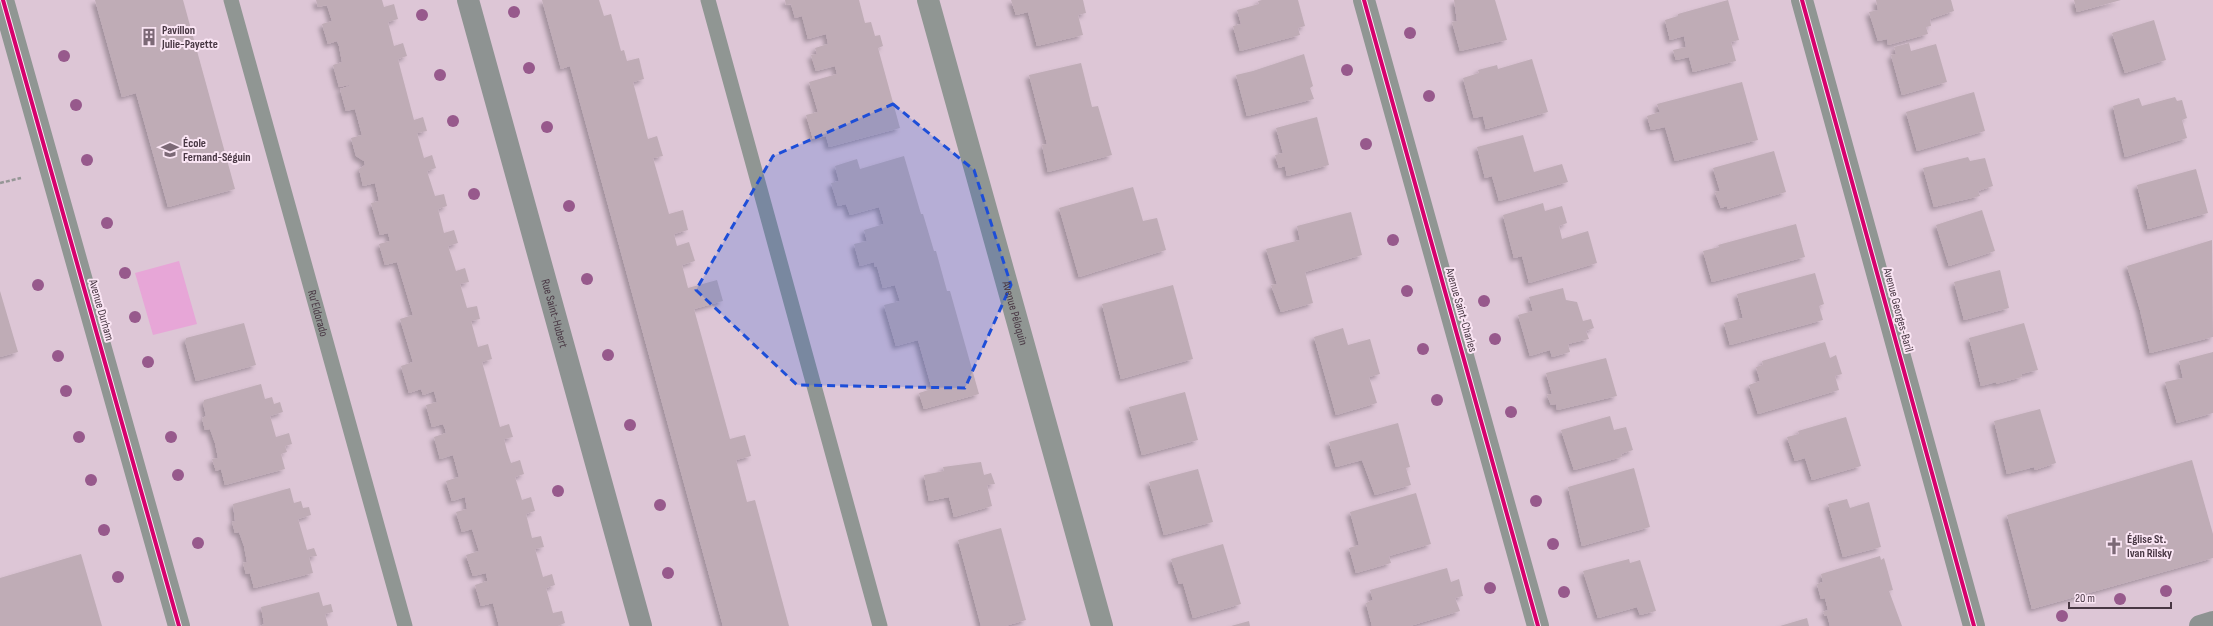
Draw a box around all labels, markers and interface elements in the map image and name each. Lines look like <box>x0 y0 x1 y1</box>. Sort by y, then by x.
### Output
place label: Pavillon Julie-Payette <box>161 23 218 52</box>
building icon: Pavillon Julie-Payette <box>139 27 159 47</box>
place label: École Fernand-Séguin <box>183 136 251 165</box>
school or university icon: École Fernand-Séguin <box>160 140 180 160</box>
street label: Avenue Saint-Charles <box>1442 265 1480 354</box>
street label: Avenue Georges-Baril <box>1879 265 1916 354</box>
street label: Avenue Durham <box>85 277 117 343</box>
street label: Rue Saint-Hubert <box>538 277 571 350</box>
street label: Avenue Péloquin <box>999 278 1031 347</box>
street label: Ru’Eldorado <box>304 288 332 338</box>
place label: Église St. Ivan Rilsky <box>2127 532 2172 561</box>
church icon: Église St. Ivan Rilsky <box>2104 536 2124 556</box>
scale bar <box>2069 584 2171 610</box>
text: 20 m <box>2075 591 2095 606</box>

